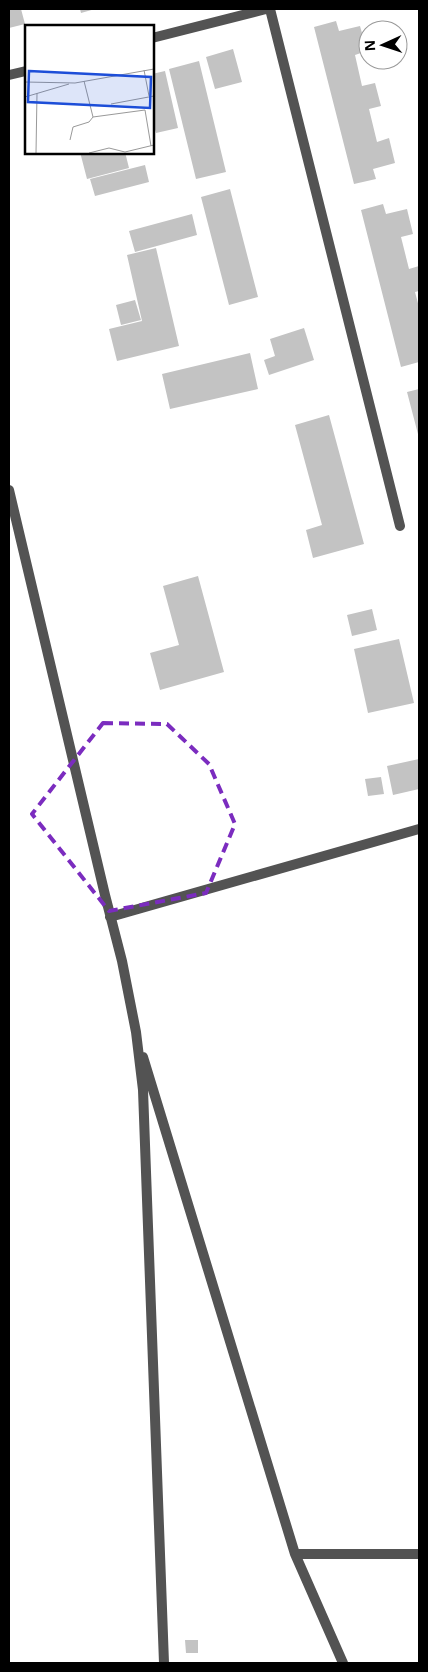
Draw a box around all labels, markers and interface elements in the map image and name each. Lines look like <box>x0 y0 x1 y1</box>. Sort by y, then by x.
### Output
north arrow <box>358 20 408 70</box>
inset map <box>25 25 154 154</box>
text: N <box>360 40 379 52</box>

